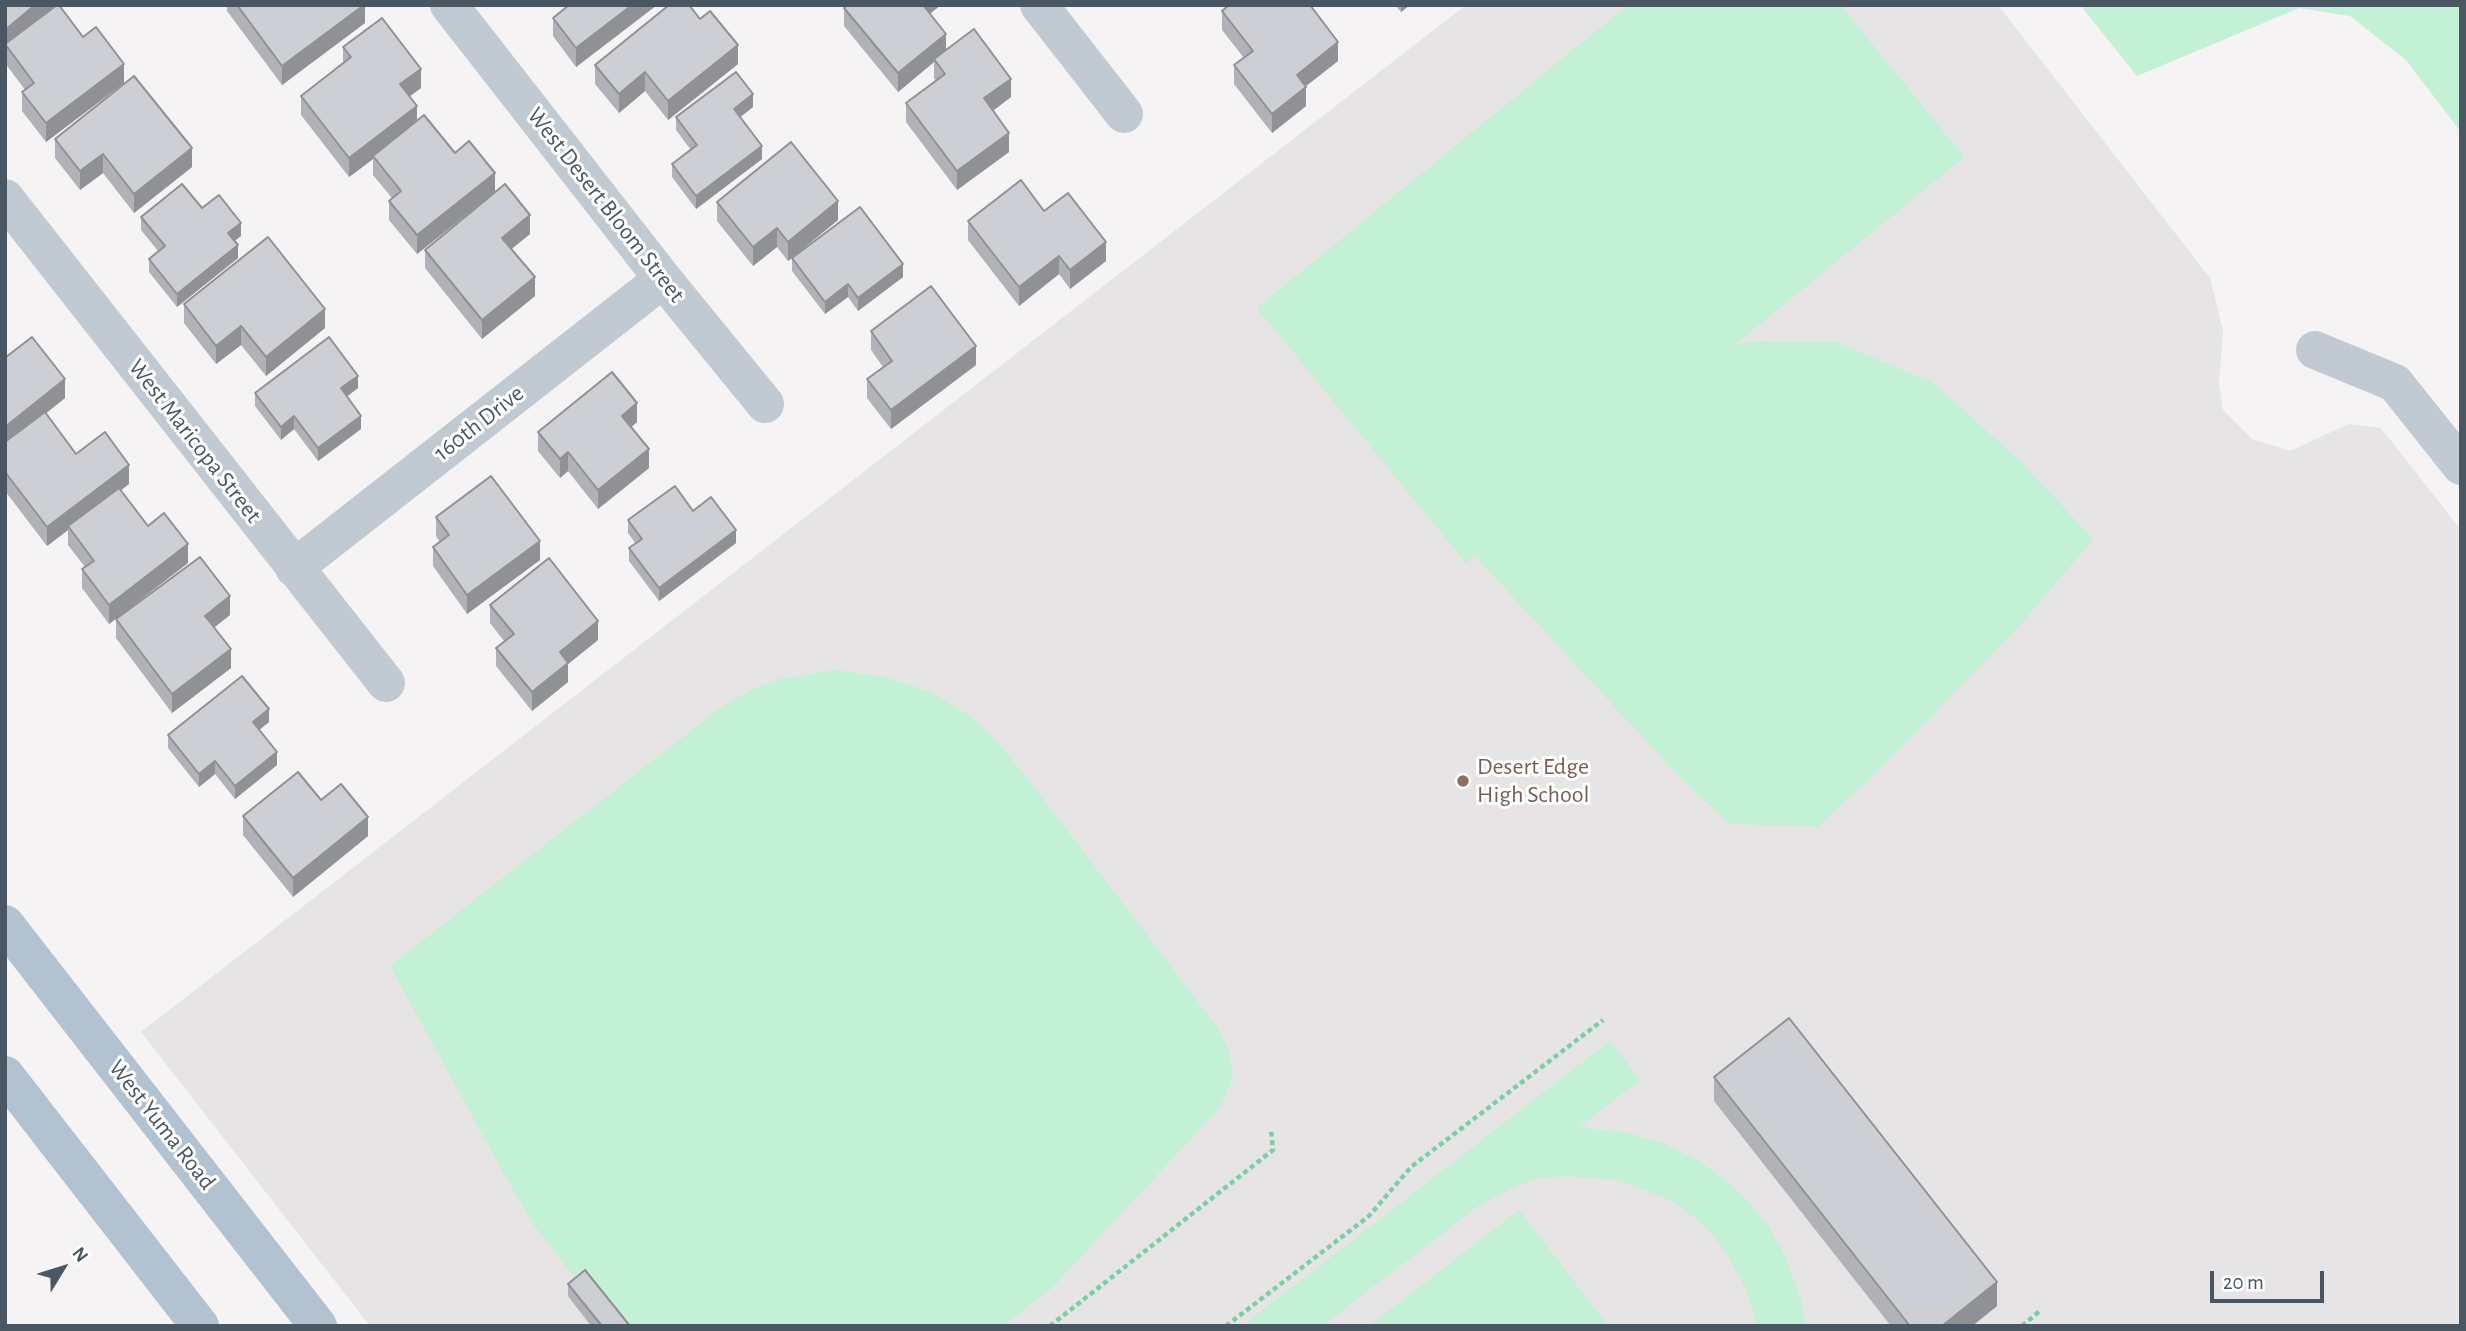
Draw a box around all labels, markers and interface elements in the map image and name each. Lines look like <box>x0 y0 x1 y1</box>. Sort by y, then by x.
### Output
street label: West Desert Bloom Street <box>521 102 691 308</box>
street label: West Maricopa Street <box>122 353 268 529</box>
street label: 160th Drive <box>428 379 530 467</box>
place label: Desert Edge High School <box>1477 753 1589 809</box>
marker: Desert Edge High School <box>1455 773 1471 789</box>
street label: West Yuma Road <box>102 1054 222 1196</box>
north arrow <box>28 1233 98 1303</box>
text: N <box>68 1244 91 1266</box>
scale bar <box>2214 1258 2328 1302</box>
text: 20 m <box>2223 1272 2264 1293</box>

